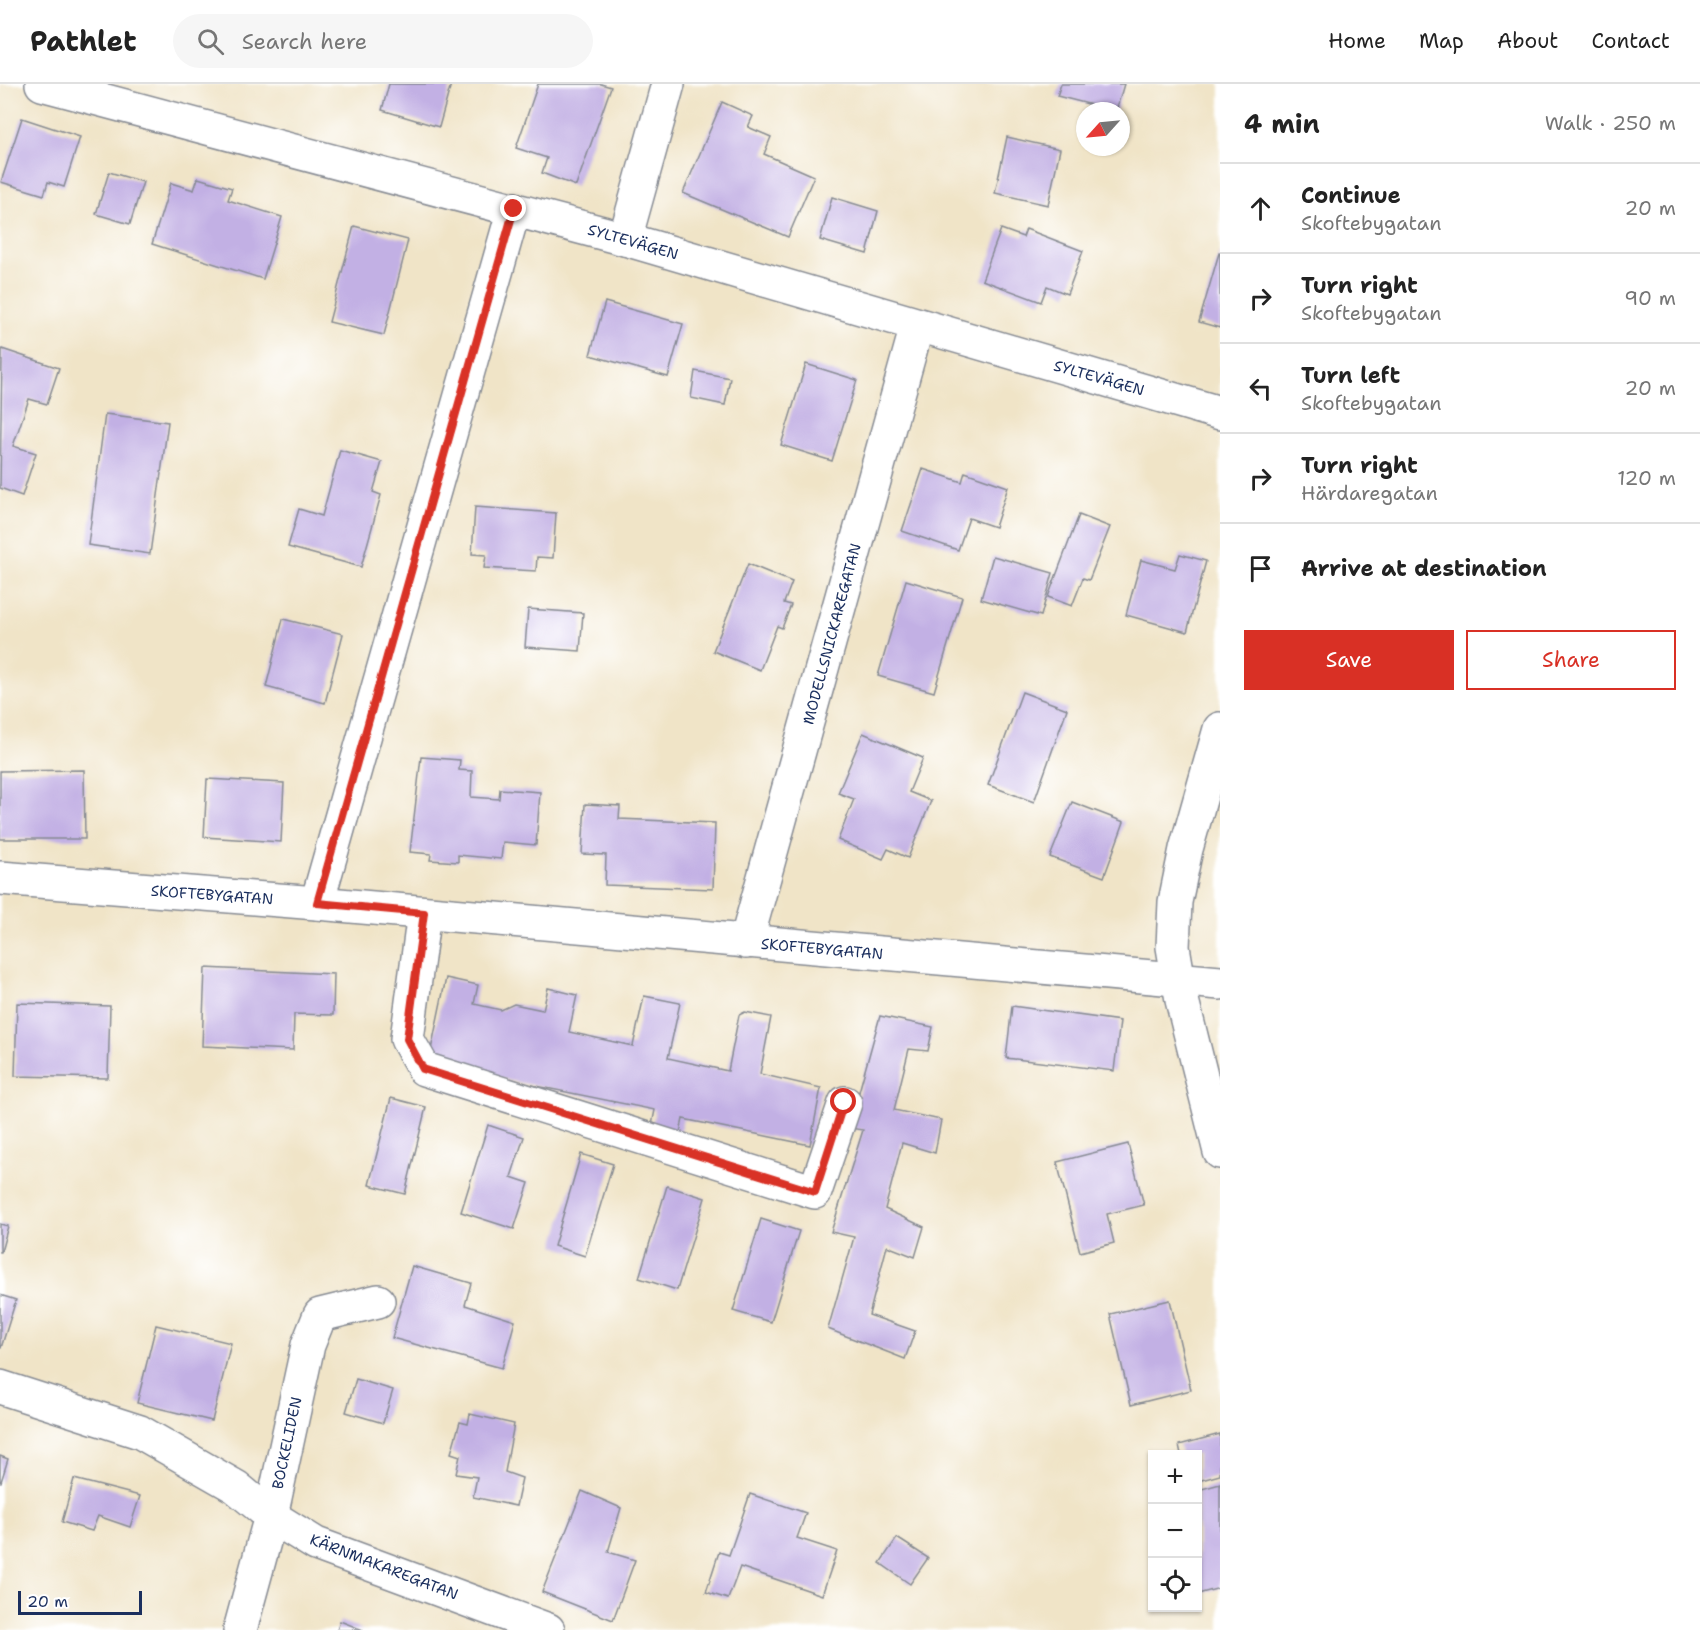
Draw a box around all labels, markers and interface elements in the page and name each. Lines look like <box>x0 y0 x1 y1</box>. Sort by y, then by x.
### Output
search box <box>173 14 593 68</box>
text: Pathlet <box>30 22 137 60</box>
icon: search <box>194 25 227 58</box>
text: Search here <box>242 27 367 56</box>
text: Home <box>1328 27 1386 55</box>
text: Map <box>1419 27 1464 55</box>
text: About <box>1497 27 1558 55</box>
text: Contact <box>1591 27 1670 55</box>
north arrow <box>1076 102 1130 156</box>
text: 4 min <box>1244 106 1320 141</box>
text: Walk · 250 m <box>1545 110 1676 136</box>
text: Continue <box>1301 181 1401 210</box>
icon: ahead <box>1244 192 1277 225</box>
route end <box>500 195 526 221</box>
text: 20 m <box>1625 195 1676 221</box>
text: Skoftebygatan <box>1301 210 1441 236</box>
street label: SYLTEVÄGEN <box>585 219 681 265</box>
text: Turn right <box>1301 271 1418 300</box>
icon: right <box>1244 282 1277 315</box>
text: 90 m <box>1624 285 1676 311</box>
text: Skoftebygatan <box>1301 300 1441 326</box>
street label: SYLTEVÄGEN <box>1051 355 1147 401</box>
text: Turn left <box>1301 361 1400 390</box>
icon: left <box>1244 372 1277 405</box>
text: 20 m <box>1625 375 1676 401</box>
text: Skoftebygatan <box>1301 390 1441 416</box>
text: Turn right <box>1301 451 1418 480</box>
icon: right <box>1244 462 1277 495</box>
text: 120 m <box>1617 465 1676 491</box>
text: Härdaregatan <box>1301 480 1438 506</box>
street label: MODELLSNICKAREGATAN <box>798 541 866 727</box>
icon: arrive <box>1244 552 1277 585</box>
text: Arrive at destination <box>1301 554 1547 583</box>
button: Save <box>1244 630 1454 690</box>
button: Share <box>1466 630 1676 690</box>
street label: SKOFTEBYGATAN <box>150 881 274 909</box>
street label: SKOFTEBYGATAN <box>760 934 884 964</box>
route start <box>830 1088 856 1114</box>
street label: BOCKELIDEN <box>267 1395 307 1491</box>
map controls <box>1148 1450 1202 1612</box>
button: + <box>1148 1450 1202 1504</box>
button: − <box>1148 1504 1202 1558</box>
street label: KÄRNMAKAREGATAN <box>307 1529 461 1605</box>
button: locate <box>1148 1558 1202 1612</box>
scale bar <box>18 1588 142 1616</box>
text: 20 m <box>27 1591 68 1612</box>

